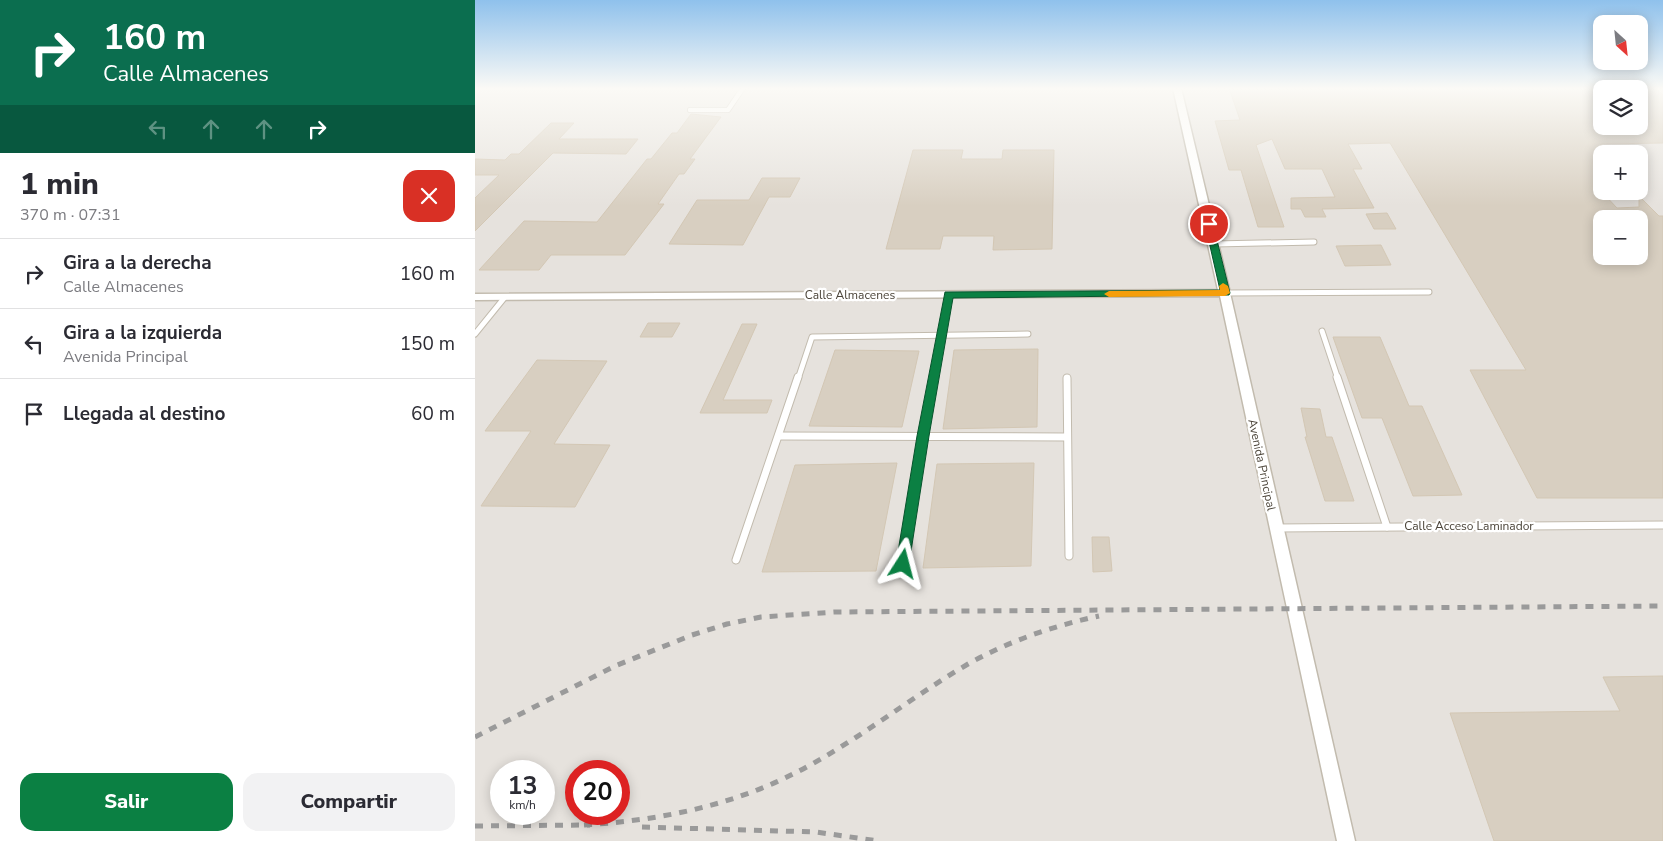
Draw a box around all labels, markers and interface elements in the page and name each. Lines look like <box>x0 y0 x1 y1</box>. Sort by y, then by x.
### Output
text: 160 m <box>103 14 206 61</box>
north arrow <box>1593 15 1647 70</box>
map controls <box>1593 15 1648 265</box>
icon: right <box>20 20 85 85</box>
text: Calle Almacenes <box>103 59 269 89</box>
button: layers <box>1593 80 1648 135</box>
icon: left <box>144 115 172 143</box>
icon: ahead <box>197 115 225 143</box>
icon: ahead <box>250 115 278 143</box>
icon: right <box>303 115 331 143</box>
button: + <box>1593 145 1648 200</box>
text: 1 min <box>20 164 99 205</box>
button: close <box>403 170 455 222</box>
pin <box>1188 203 1230 245</box>
text: 370 m · 07:31 <box>20 204 121 226</box>
icon: arrive <box>1195 210 1223 238</box>
button: − <box>1593 210 1648 265</box>
text: Gira a la derecha <box>63 250 212 276</box>
icon: right <box>20 260 48 288</box>
text: 160 m <box>400 261 455 287</box>
text: Calle Almacenes <box>63 276 184 298</box>
street label: Calle Almacenes <box>805 287 895 303</box>
text: Gira a la izquierda <box>63 320 222 346</box>
icon: left <box>20 330 48 358</box>
text: 150 m <box>400 331 455 357</box>
text: Avenida Principal <box>63 346 188 368</box>
icon: arrive <box>20 400 48 428</box>
text: Llegada al destino <box>63 401 225 427</box>
text: 60 m <box>411 401 455 427</box>
street label: Avenida Principal <box>1244 418 1280 513</box>
street label: Calle Acceso Laminador <box>1404 518 1534 534</box>
position arrow <box>876 537 928 589</box>
speed limit sign: 20 <box>565 760 630 825</box>
text: 13 <box>507 769 538 803</box>
button: Salir <box>20 773 233 831</box>
button: Compartir <box>243 773 455 831</box>
text: km/h <box>509 797 536 813</box>

